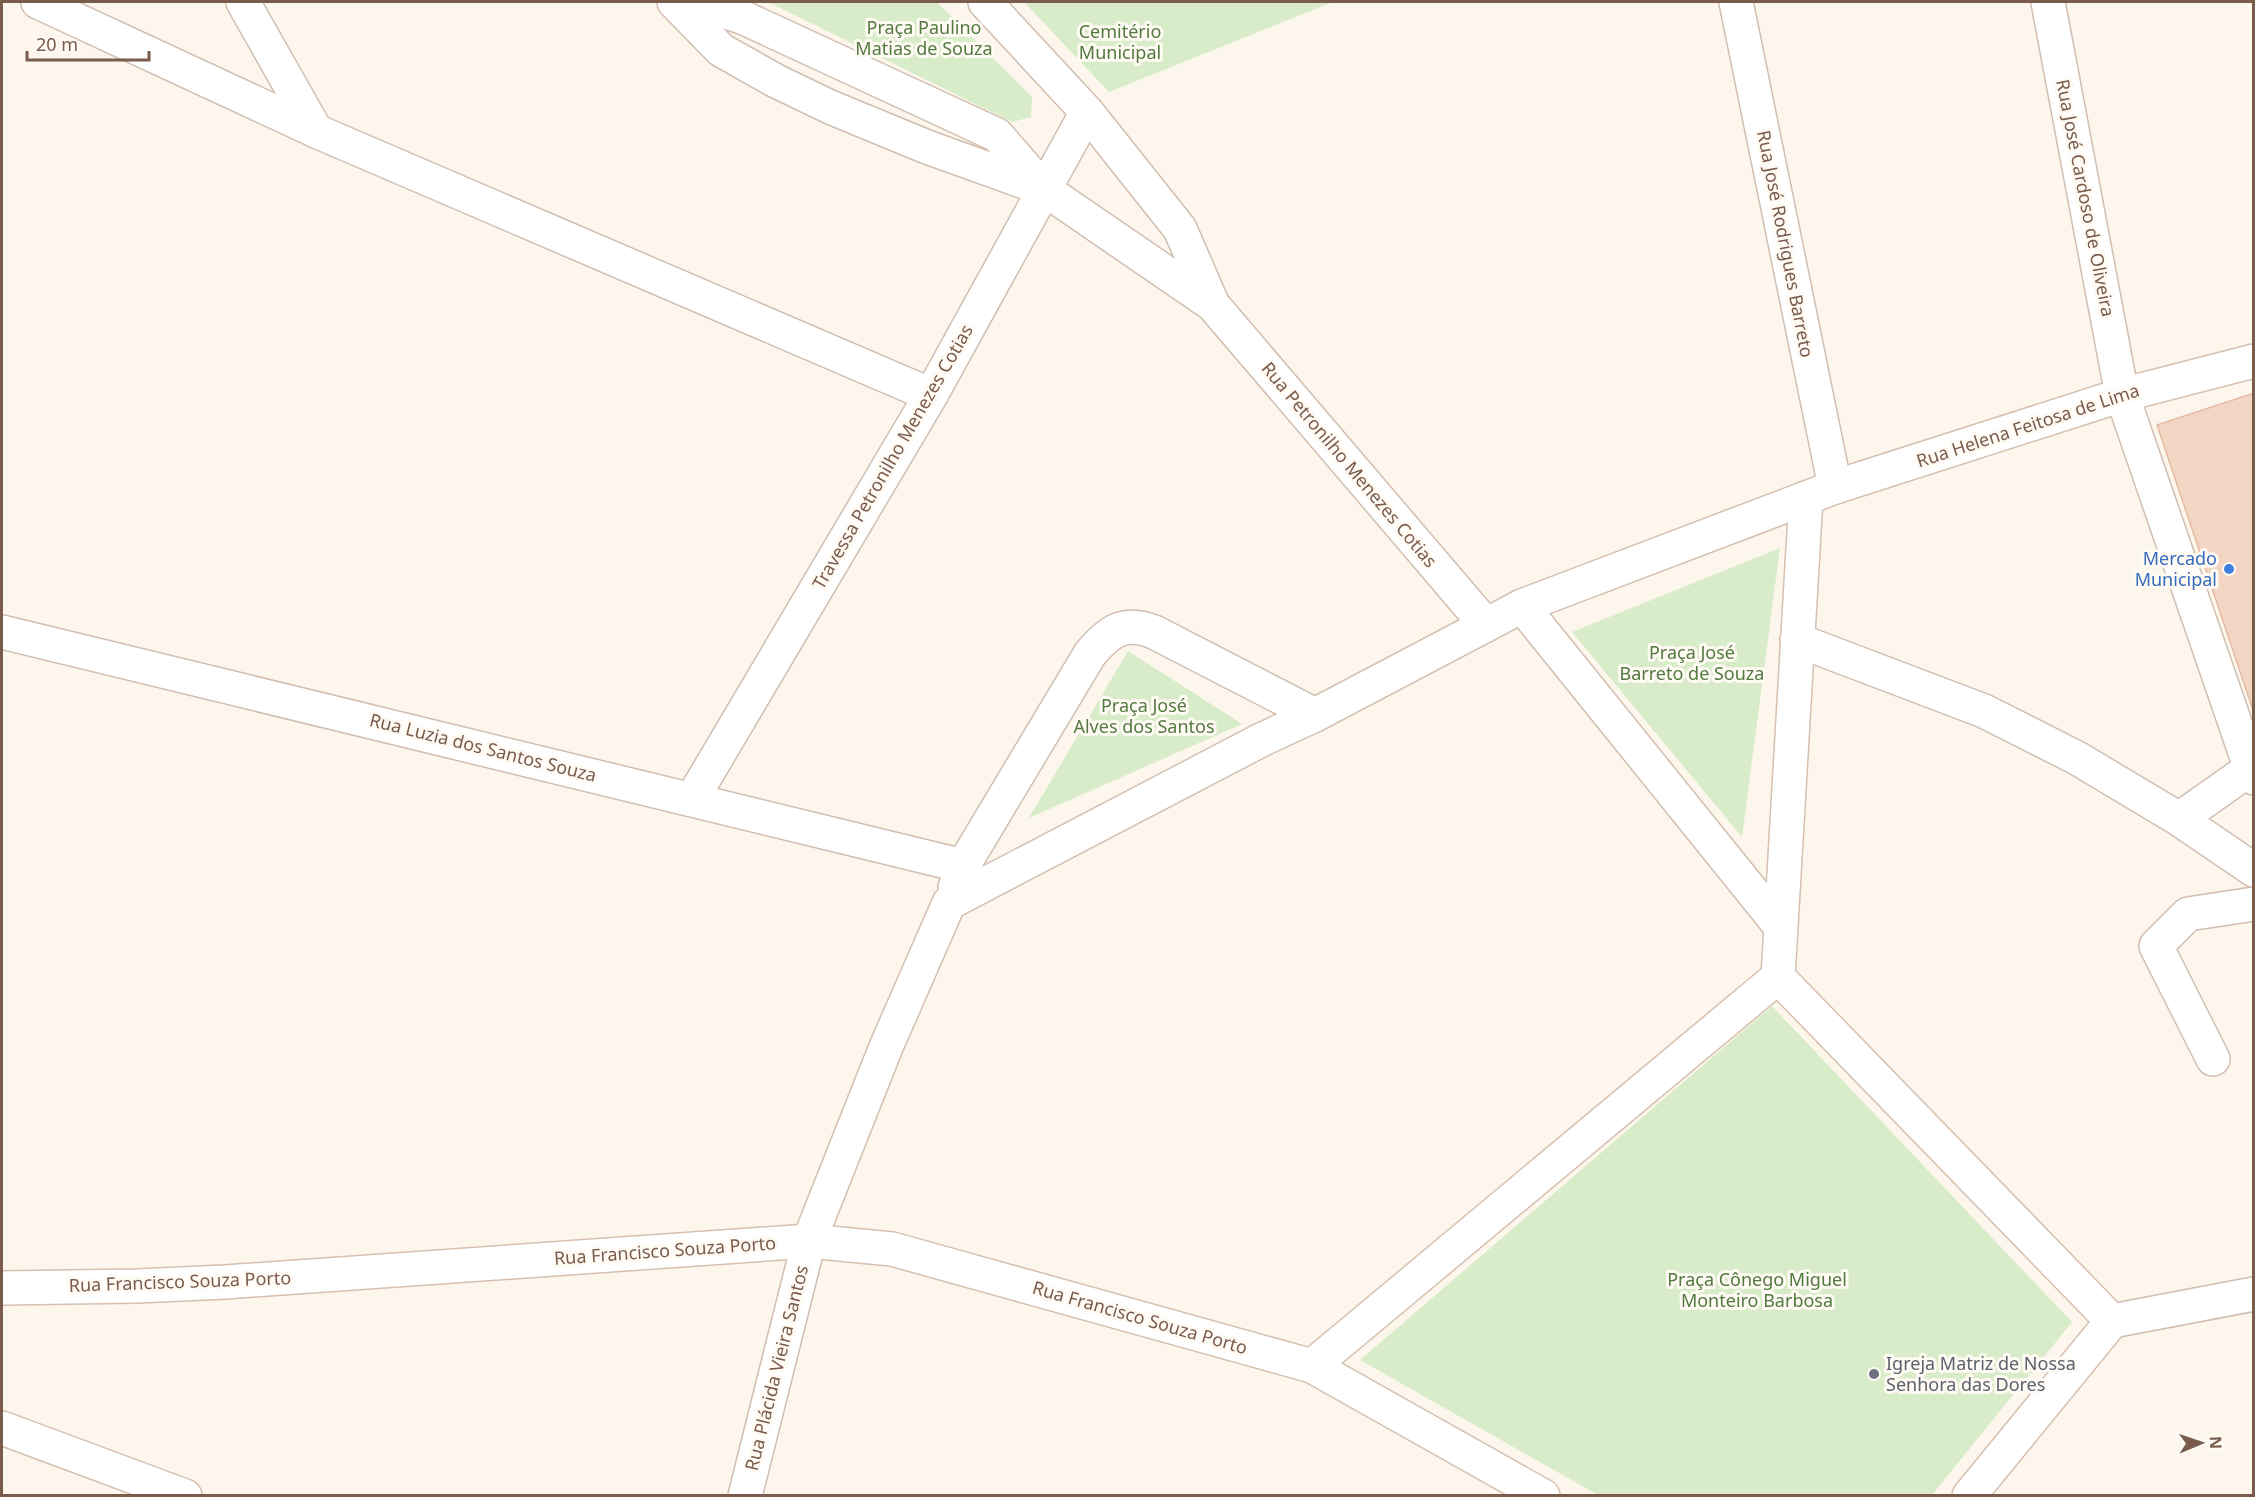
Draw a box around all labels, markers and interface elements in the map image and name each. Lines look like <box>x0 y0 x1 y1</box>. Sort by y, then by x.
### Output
park label: Praça Paulino Matias de Souza <box>855 15 993 60</box>
park label: Cemitério Municipal <box>1079 19 1161 64</box>
scale bar <box>27 24 148 62</box>
text: 20 m <box>36 32 78 56</box>
street label: Rua José Cardoso de Oliveira <box>2051 77 2121 319</box>
street label: Rua José Rodrigues Barreto <box>1752 128 1820 360</box>
street label: Travessa Petronilho Menezes Cotias <box>806 320 978 593</box>
street label: Rua Petronilho Menezes Cotias <box>1257 357 1443 572</box>
street label: Rua Helena Feitosa de Lima <box>1913 378 2142 472</box>
place label: Mercado Municipal <box>2135 546 2217 591</box>
marker: Mercado Municipal <box>2222 562 2236 576</box>
park label: Praça José Barreto de Souza <box>1620 640 1764 685</box>
park label: Praça José Alves dos Santos <box>1073 693 1215 738</box>
street label: Rua Luzia dos Santos Souza <box>367 707 599 787</box>
street label: Rua Francisco Souza Porto <box>553 1230 777 1270</box>
street label: Rua Plácida Vieira Santos <box>739 1262 813 1473</box>
street label: Rua Francisco Souza Porto <box>68 1265 292 1297</box>
park label: Praça Cônego Miguel Monteiro Barbosa <box>1667 1267 1847 1312</box>
street label: Rua Francisco Souza Porto <box>1030 1275 1251 1359</box>
place label: Igreja Matriz de Nossa Senhora das Dores <box>1886 1351 2076 1396</box>
marker: Igreja Matriz de Nossa Senhora das Dores <box>1867 1367 1881 1381</box>
north arrow <box>2171 1413 2231 1473</box>
text: N <box>2205 1436 2227 1449</box>

